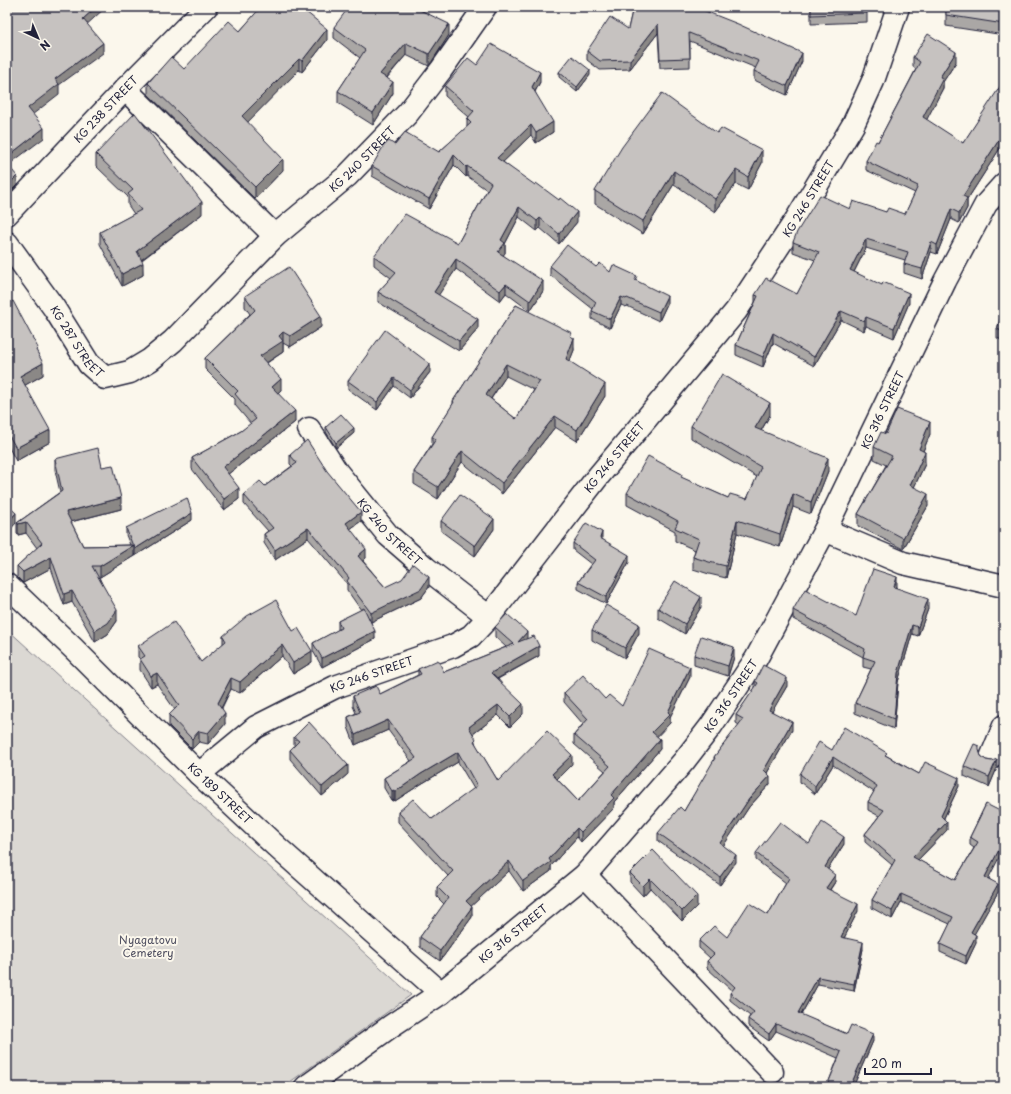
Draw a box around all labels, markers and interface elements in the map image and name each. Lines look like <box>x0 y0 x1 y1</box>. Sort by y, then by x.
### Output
north arrow <box>18 18 58 58</box>
text: N <box>36 36 54 55</box>
street label: KG 238 STREET <box>69 71 142 146</box>
street label: KG 240 STREET <box>325 122 399 196</box>
street label: KG 246 STREET <box>778 156 838 240</box>
street label: KG 287 STREET <box>46 302 108 382</box>
street label: KG 316 STREET <box>856 368 909 452</box>
street label: KG 246 STREET <box>579 418 649 496</box>
street label: KG 240 STREET <box>353 494 426 569</box>
street label: KG 246 STREET <box>326 651 416 696</box>
street label: KG 316 STREET <box>700 655 762 736</box>
street label: KG 189 STREET <box>184 758 257 828</box>
street label: KG 316 STREET <box>475 900 552 967</box>
park label: Nyagatovu Cemetery <box>119 931 177 961</box>
scale bar <box>865 1050 931 1076</box>
text: 20 m <box>871 1054 902 1072</box>

